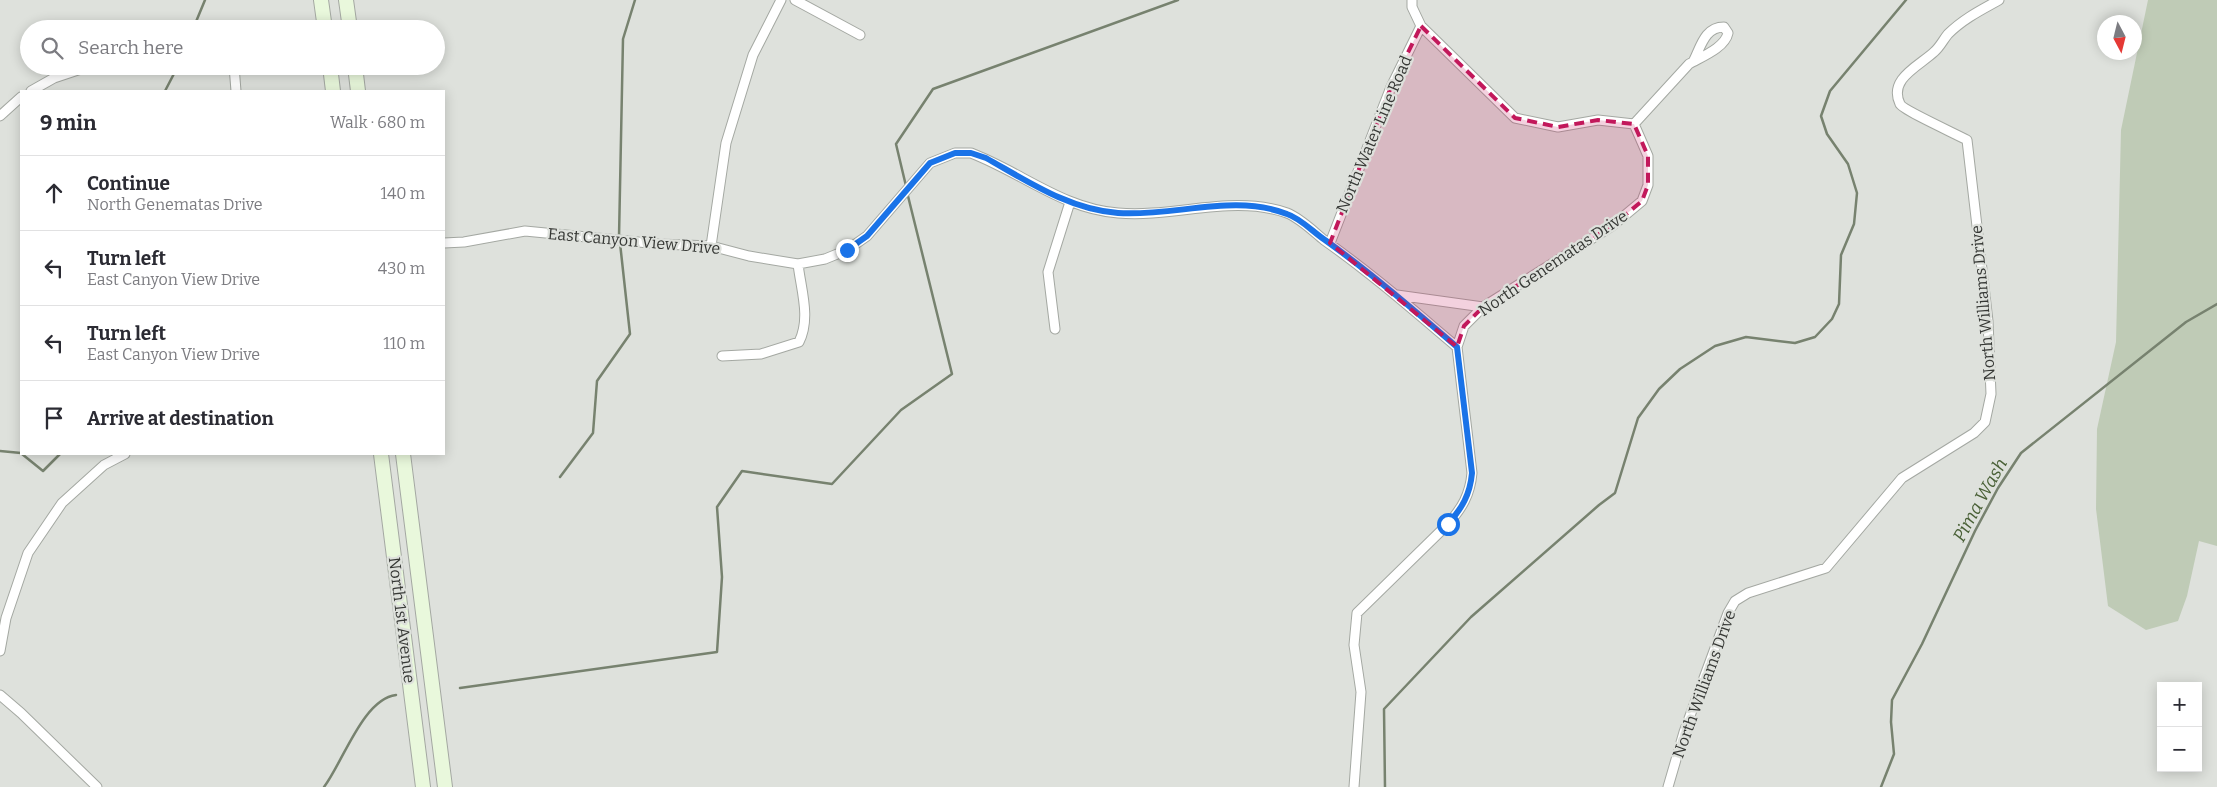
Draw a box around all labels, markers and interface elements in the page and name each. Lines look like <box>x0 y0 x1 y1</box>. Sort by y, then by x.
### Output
north arrow <box>2097 15 2142 60</box>
search box <box>20 20 445 75</box>
icon: search <box>38 34 66 62</box>
text: Search here <box>78 36 183 59</box>
street label: North Water Line Road <box>1332 52 1416 215</box>
text: 9 min <box>40 110 96 136</box>
text: Walk · 680 m <box>330 113 425 132</box>
text: Continue <box>87 172 170 195</box>
icon: ahead <box>40 179 68 207</box>
text: 140 m <box>380 184 425 203</box>
text: North Genematas Drive <box>87 195 263 214</box>
street label: North Genematas Drive <box>1475 206 1631 320</box>
street label: East Canyon View Drive <box>547 224 721 258</box>
street label: North Williams Drive <box>1967 224 1999 382</box>
route end <box>836 239 859 262</box>
text: Turn left <box>87 247 166 270</box>
icon: left <box>40 254 68 282</box>
text: 430 m <box>378 259 425 278</box>
text: East Canyon View Drive <box>87 270 260 289</box>
text: Turn left <box>87 322 166 345</box>
icon: left <box>40 329 68 357</box>
text: 110 m <box>383 334 425 353</box>
text: East Canyon View Drive <box>87 345 260 364</box>
icon: arrive <box>40 404 68 432</box>
text: Arrive at destination <box>87 407 274 430</box>
water label: Pima Wash <box>1948 454 2012 546</box>
route start <box>1437 513 1460 536</box>
street label: North 1st Avenue <box>385 556 419 684</box>
street label: North Williams Drive <box>1668 607 1740 761</box>
map controls <box>2157 682 2202 772</box>
button: + <box>2157 682 2202 727</box>
button: − <box>2157 727 2202 772</box>

